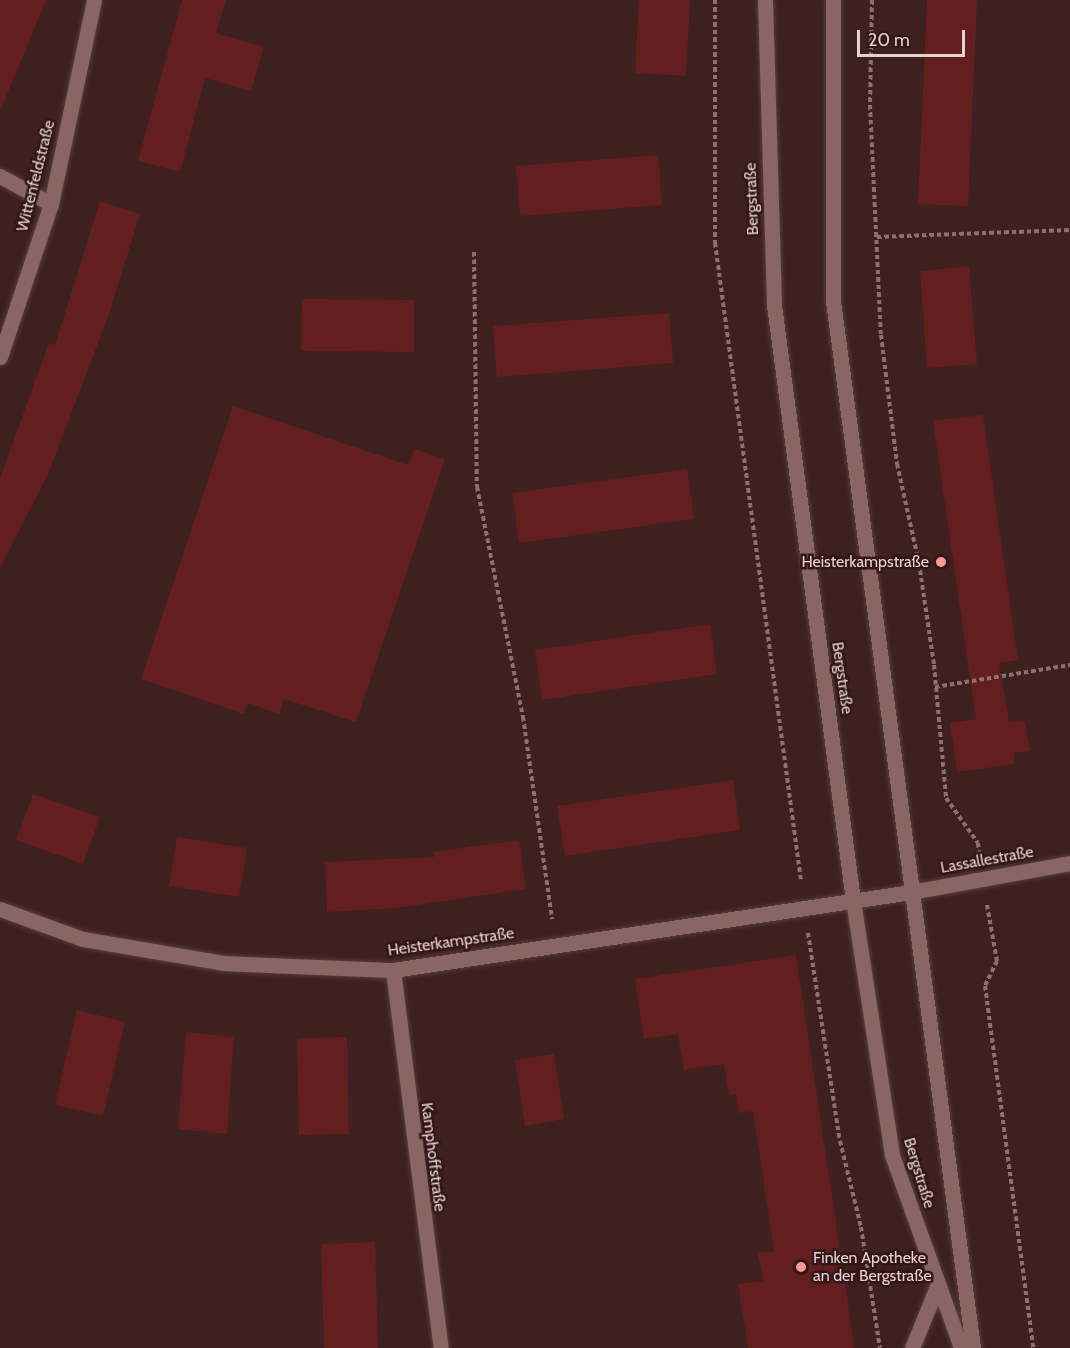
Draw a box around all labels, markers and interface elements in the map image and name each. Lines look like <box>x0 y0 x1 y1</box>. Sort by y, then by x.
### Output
scale bar <box>860 18 968 56</box>
text: 20 m <box>868 29 910 51</box>
street label: Wittenfeldstraße <box>13 118 59 234</box>
street label: Bergstraße <box>741 162 763 236</box>
place label: Heisterkampstraße <box>801 552 929 572</box>
marker: Heisterkampstraße <box>934 555 948 569</box>
street label: Bergstraße <box>827 641 857 715</box>
street label: Lassallestraße <box>939 842 1035 878</box>
street label: Heisterkampstraße <box>387 924 515 960</box>
street label: Kamphoffstraße <box>417 1101 449 1213</box>
street label: Bergstraße <box>899 1135 939 1211</box>
place label: Finken Apotheke an der Bergstraße <box>813 1248 932 1286</box>
marker: Finken Apotheke an der Bergstraße <box>794 1260 808 1274</box>

